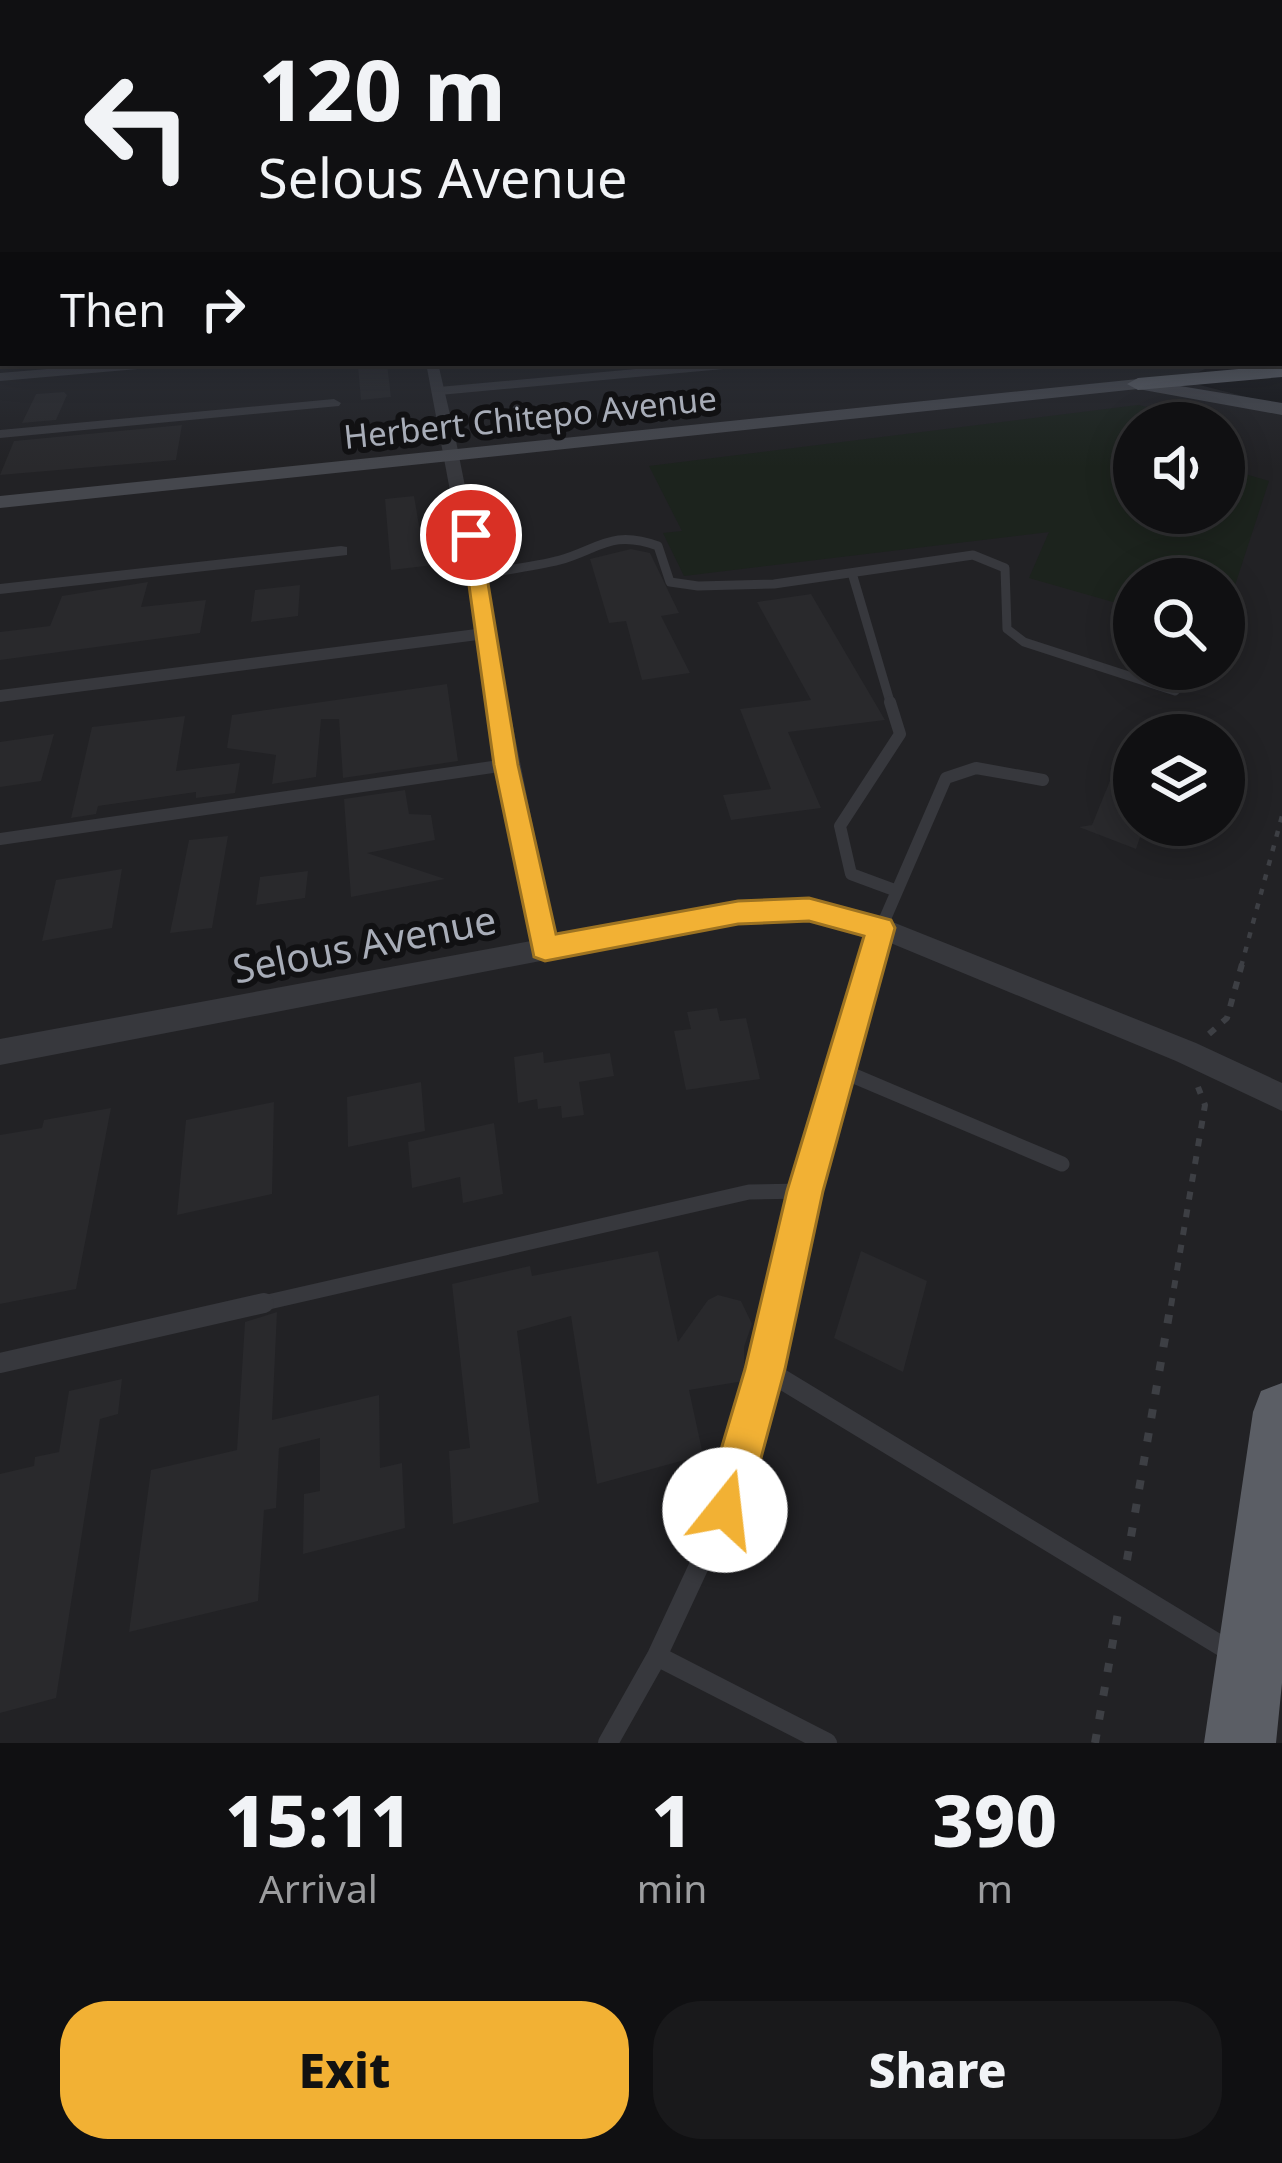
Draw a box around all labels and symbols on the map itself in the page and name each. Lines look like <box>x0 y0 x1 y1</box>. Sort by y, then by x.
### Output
street label: Herbert Chitepo Avenue <box>341 375 719 459</box>
pin <box>420 484 522 586</box>
street label: Selous Avenue <box>228 892 500 994</box>
position arrow <box>662 1447 788 1573</box>

